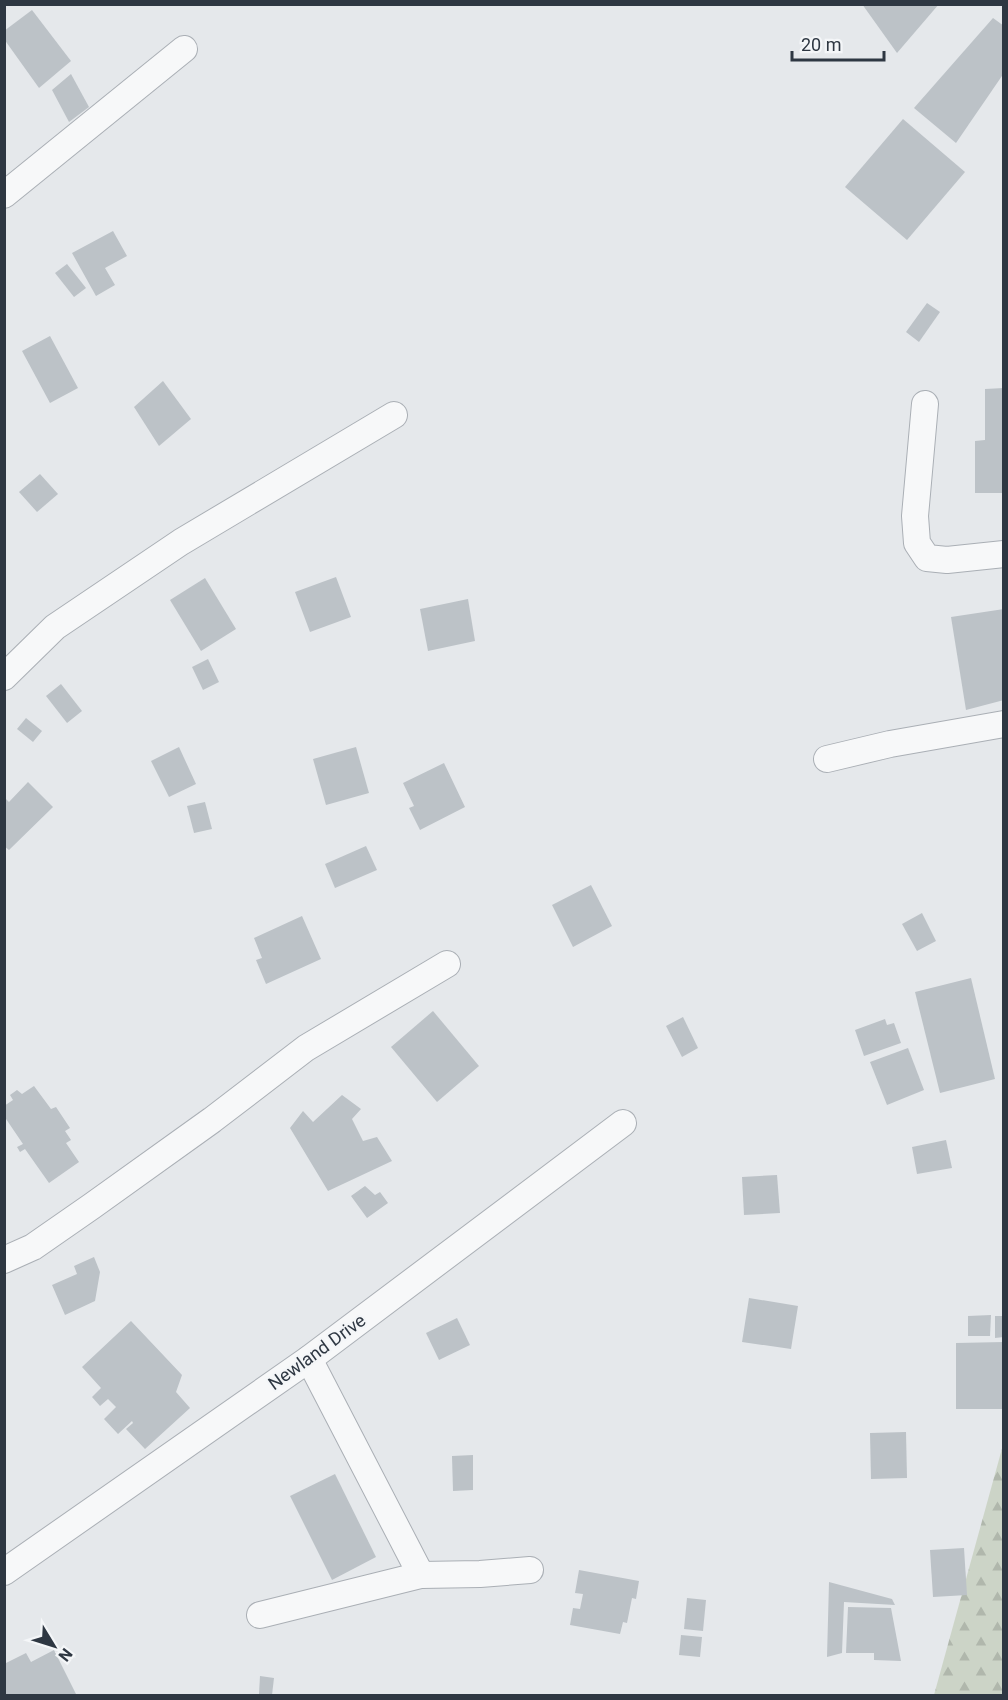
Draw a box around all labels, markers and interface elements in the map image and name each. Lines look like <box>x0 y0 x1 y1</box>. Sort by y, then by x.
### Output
scale bar <box>792 24 884 62</box>
text: 20 m <box>801 34 841 55</box>
street label: Newland Drive <box>264 1309 369 1394</box>
north arrow <box>24 1616 84 1676</box>
text: N <box>54 1645 76 1665</box>

